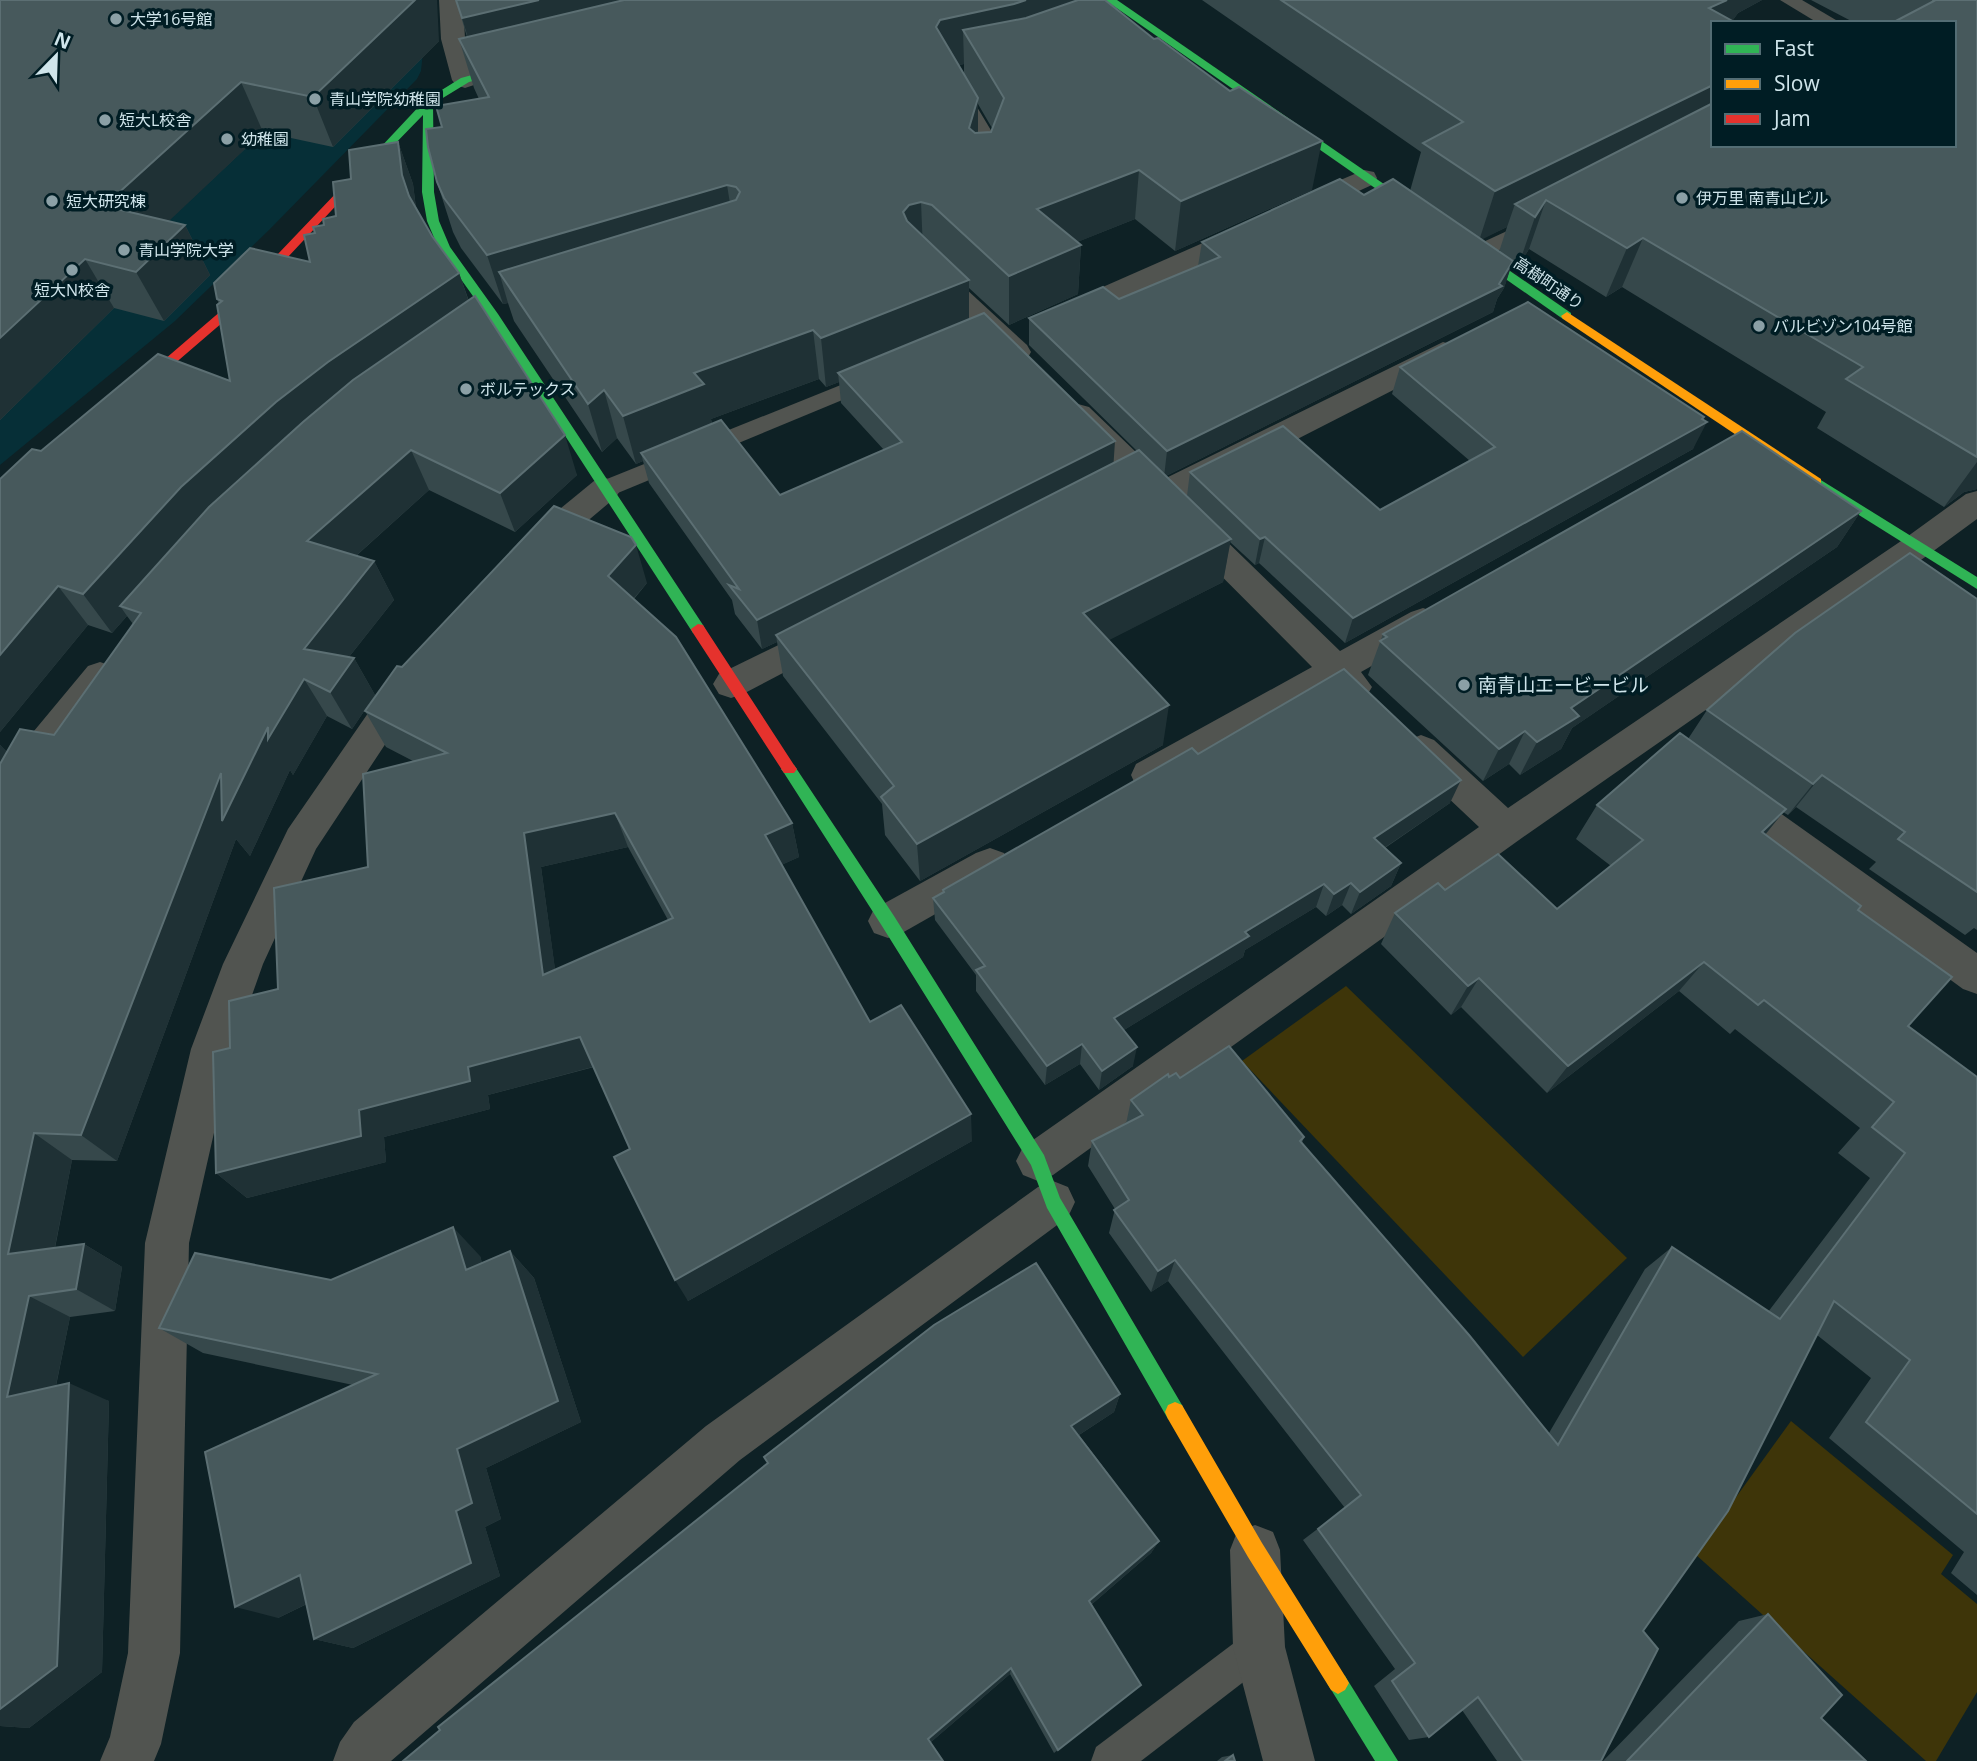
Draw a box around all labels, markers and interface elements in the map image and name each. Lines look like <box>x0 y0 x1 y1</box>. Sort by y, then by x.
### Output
place label: 大学16号館 <box>130 8 212 30</box>
marker: 大学16号館 <box>108 11 124 27</box>
north arrow <box>21 21 91 91</box>
legend <box>1711 21 1956 147</box>
text: N <box>50 25 75 55</box>
text: Fast <box>1774 34 1814 62</box>
text: Slow <box>1774 69 1820 97</box>
place label: 青山学院幼稚園 <box>329 88 441 110</box>
marker: 青山学院幼稚園 <box>307 91 323 107</box>
text: Jam <box>1772 104 1811 132</box>
place label: 短大L校舎 <box>119 109 191 131</box>
marker: 短大L校舎 <box>97 112 113 128</box>
place label: 幼稚園 <box>241 128 289 150</box>
marker: 幼稚園 <box>219 131 235 147</box>
place label: 伊万里 南青山ビル <box>1696 187 1828 209</box>
place label: 短大研究棟 <box>66 190 146 212</box>
marker: 伊万里 南青山ビル <box>1674 190 1690 206</box>
marker: 短大研究棟 <box>44 193 60 209</box>
place label: 青山学院大学 <box>138 239 234 261</box>
marker: 青山学院大学 <box>116 242 132 258</box>
street label: 高樹町通り <box>1510 252 1588 314</box>
marker: 短大N校舎 <box>64 262 80 278</box>
place label: 短大N校舎 <box>34 279 110 301</box>
place label: バルビゾン104号館 <box>1773 315 1912 337</box>
marker: バルビゾン104号館 <box>1751 318 1767 334</box>
place label: ボルテックス <box>480 378 576 400</box>
marker: ボルテックス <box>458 381 474 397</box>
place label: 南青山エービービル <box>1478 672 1649 698</box>
marker: 南青山エービービル <box>1456 677 1472 693</box>

